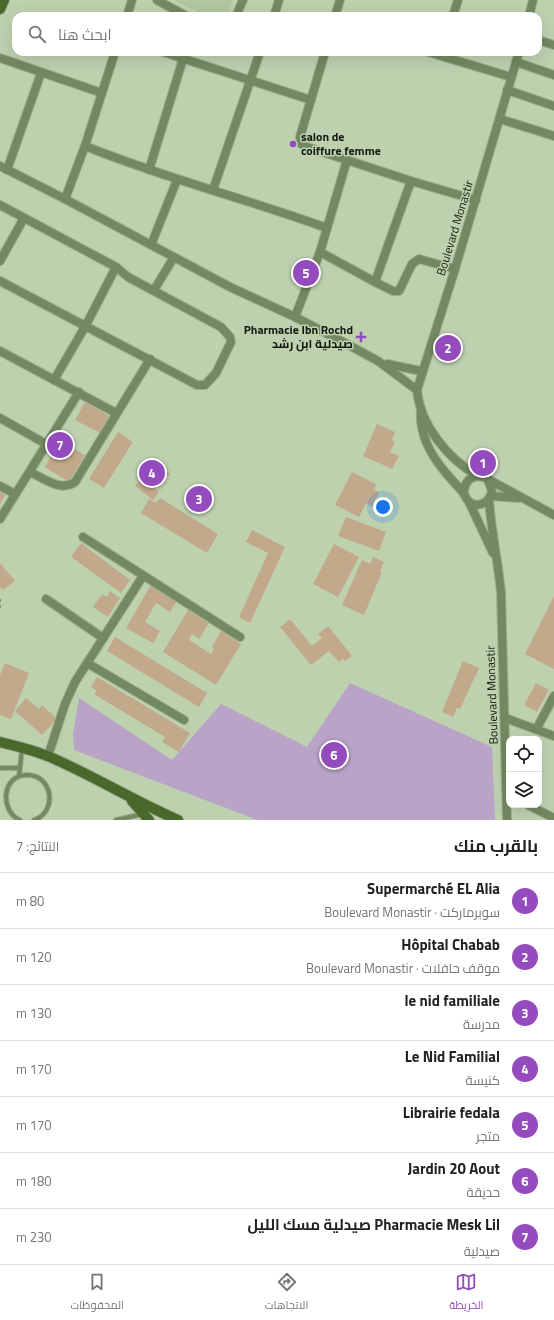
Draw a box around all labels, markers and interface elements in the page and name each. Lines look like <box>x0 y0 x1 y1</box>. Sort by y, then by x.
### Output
search box <box>12 12 542 56</box>
icon: search <box>26 23 48 45</box>
text: ابحث هنا <box>58 23 111 46</box>
place label: salon de coiffure femme <box>301 127 381 160</box>
marker: salon de coiffure femme <box>288 139 298 149</box>
street label: Boulevard Monastir <box>431 178 478 278</box>
pin: 5 <box>293 258 319 288</box>
place label: Pharmacie Ibn Rochd صيدلية ابن رشد <box>244 320 353 353</box>
marker: Pharmacie Ibn Rochd صيدلية ابن رشد <box>356 332 366 342</box>
pin: 2 <box>435 333 461 363</box>
pin: 7 <box>47 430 73 460</box>
pin: 1 <box>470 448 496 478</box>
pin: 4 <box>139 458 165 488</box>
pin: 3 <box>186 484 212 514</box>
your location <box>373 497 393 517</box>
street label: Boulevard Monastir <box>480 645 503 745</box>
map controls <box>506 736 542 808</box>
button: locate <box>506 736 542 772</box>
pin: 6 <box>321 740 347 770</box>
button: layers <box>506 772 542 808</box>
text: بالقرب منك <box>454 833 538 859</box>
text: النتائج: 7 <box>16 836 59 856</box>
text: Supermarché EL Alia <box>367 877 500 900</box>
text: 80 m <box>16 891 44 911</box>
text: 1 <box>521 891 529 911</box>
text: سوبرماركت · Boulevard Monastir <box>324 902 500 922</box>
text: Hôpital Chabab <box>401 933 500 956</box>
text: 120 m <box>16 947 52 967</box>
text: 2 <box>521 947 529 967</box>
text: موقف حافلات · Boulevard Monastir <box>306 958 500 978</box>
text: le nid familiale <box>405 989 500 1012</box>
text: 130 m <box>16 1003 52 1023</box>
text: 3 <box>521 1003 529 1023</box>
text: مدرسة <box>463 1014 500 1034</box>
text: Le Nid Familial <box>405 1045 500 1068</box>
text: 170 m <box>16 1059 52 1079</box>
text: 4 <box>521 1059 529 1079</box>
text: كنيسة <box>466 1070 500 1090</box>
text: Librairie fedala <box>403 1101 500 1124</box>
text: 170 m <box>16 1115 52 1135</box>
text: 5 <box>521 1115 529 1135</box>
text: متجر <box>476 1126 500 1146</box>
text: Jardin 20 Aout <box>408 1157 500 1180</box>
text: 180 m <box>16 1171 52 1191</box>
text: 6 <box>521 1171 529 1191</box>
text: حديقة <box>467 1182 500 1202</box>
text: Pharmacie Mesk Lil صيدلية مسك الليل <box>248 1213 500 1236</box>
text: 230 m <box>16 1227 52 1247</box>
text: 7 <box>521 1227 529 1247</box>
text: صيدلية <box>464 1241 500 1261</box>
tab: المحفوظات <box>70 1271 124 1315</box>
tab: الاتجاهات <box>265 1271 308 1315</box>
tab: الخريطة <box>449 1271 484 1315</box>

